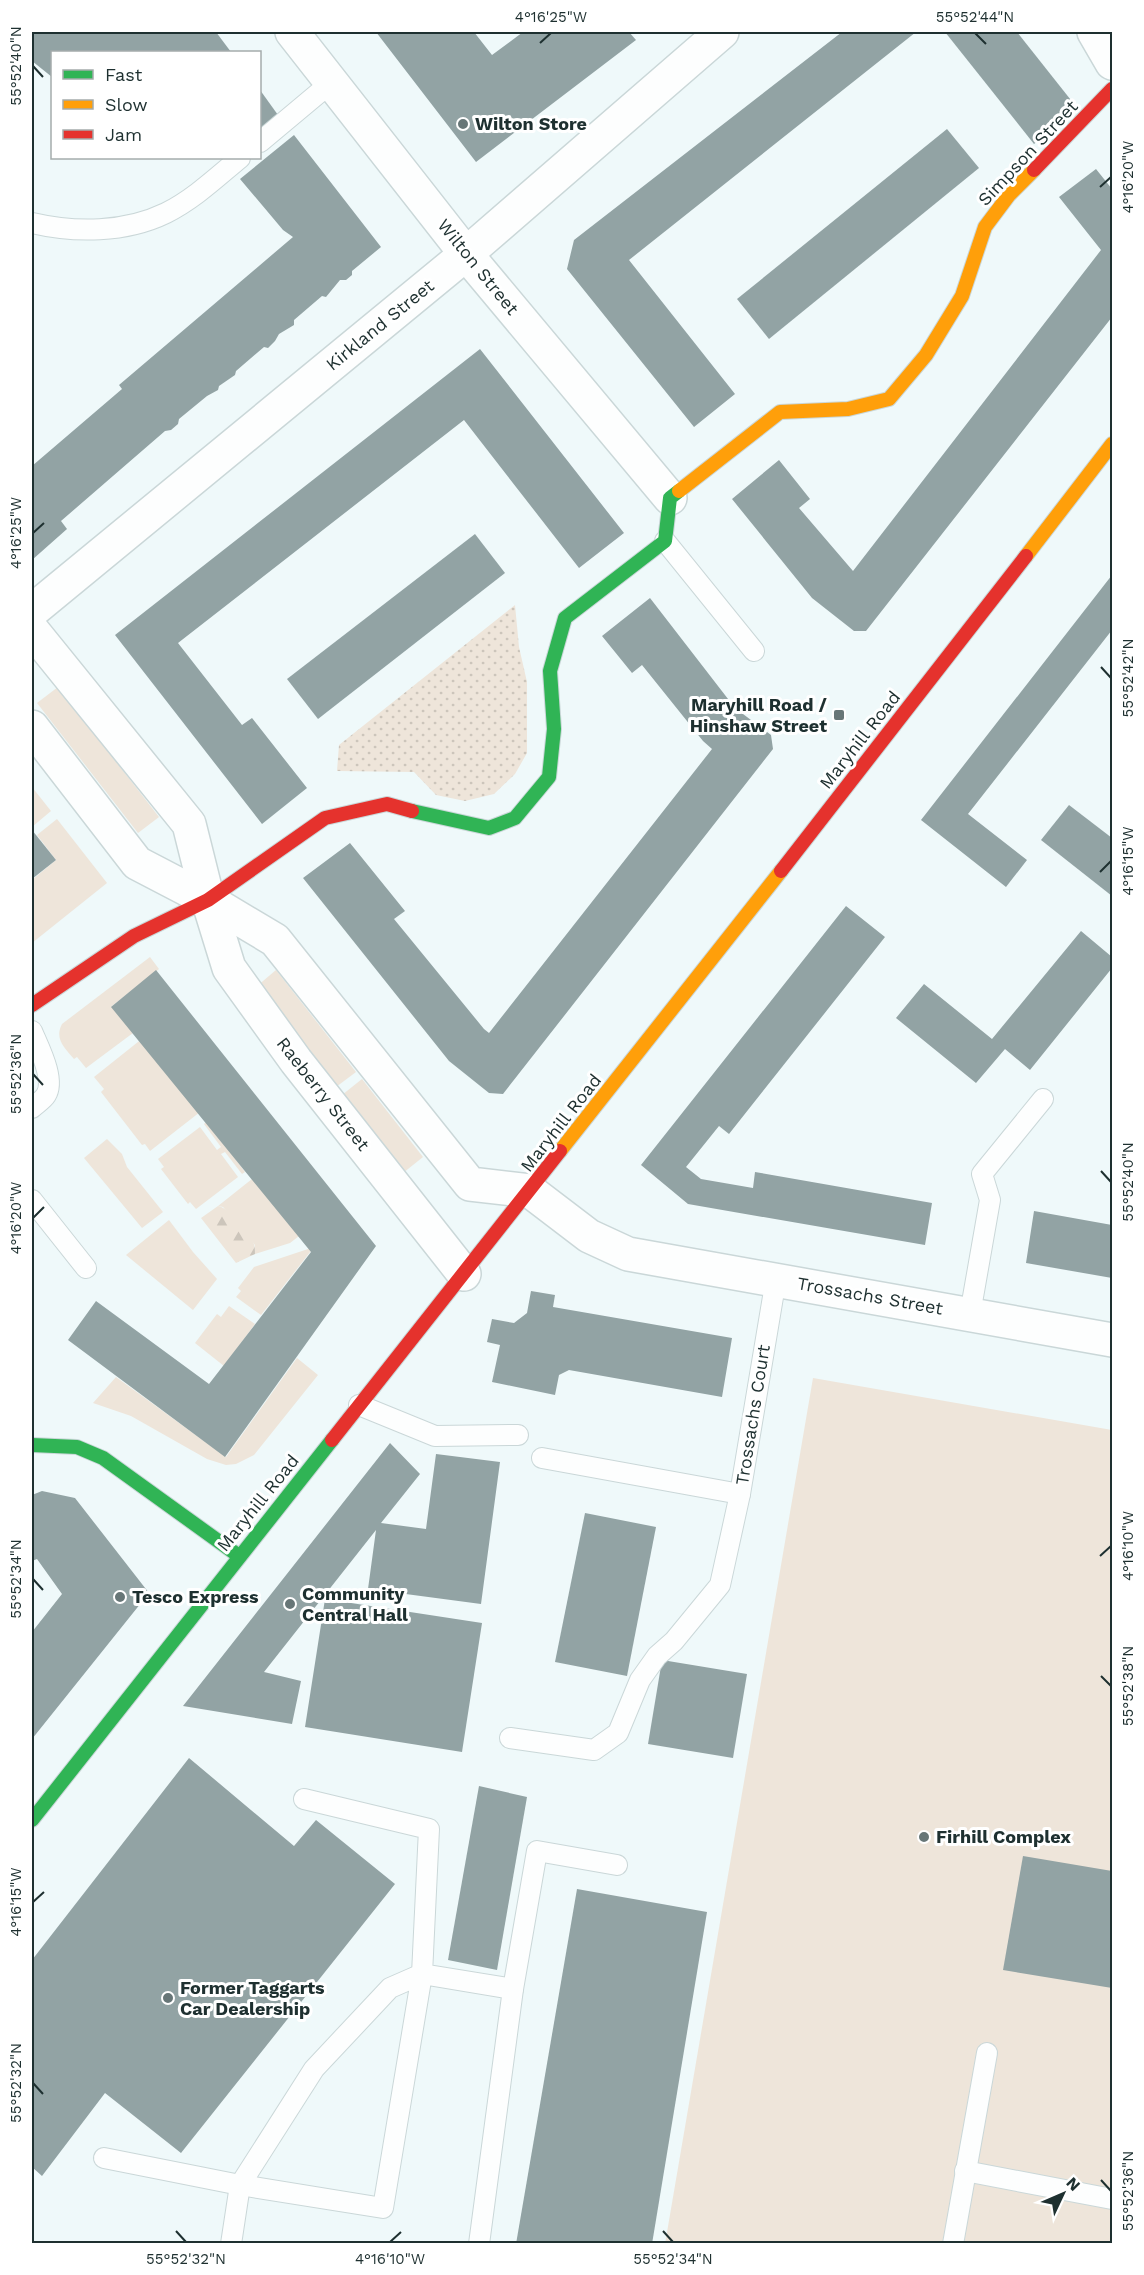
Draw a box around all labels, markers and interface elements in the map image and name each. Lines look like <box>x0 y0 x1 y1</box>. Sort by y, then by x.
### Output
text: 4°16'25"W <box>515 8 587 26</box>
text: 55°52'44"N <box>936 8 1014 26</box>
text: 55°52'40"N <box>7 26 25 106</box>
legend <box>51 51 261 159</box>
text: Fast <box>105 64 143 85</box>
text: Slow <box>105 94 148 115</box>
street label: Simpson Street <box>973 95 1082 210</box>
place label: Wilton Store <box>475 113 587 134</box>
marker: Wilton Store <box>456 117 470 131</box>
text: Jam <box>105 124 142 145</box>
text: 4°16'20"W <box>1119 140 1137 214</box>
street label: Wilton Street <box>433 215 524 319</box>
street label: Kirkland Street <box>322 274 438 374</box>
text: 4°16'25"W <box>7 497 25 569</box>
text: 55°52'42"N <box>1119 639 1137 717</box>
street label: Maryhill Road <box>815 687 904 793</box>
place label: Maryhill Road / Hinshaw Street <box>690 694 828 736</box>
marker: Maryhill Road / Hinshaw Street <box>832 708 846 722</box>
text: 4°16'15"W <box>1119 826 1137 896</box>
street label: Raeberry Street <box>273 1033 374 1155</box>
text: 55°52'36"N <box>7 1034 25 1114</box>
street label: Maryhill Road <box>516 1070 605 1176</box>
text: 55°52'40"N <box>1119 1142 1137 1222</box>
text: 4°16'20"W <box>7 1181 25 1255</box>
street label: Trossachs Street <box>796 1272 945 1319</box>
street label: Trossachs Court <box>731 1343 774 1487</box>
street label: Maryhill Road <box>212 1450 303 1555</box>
text: 4°16'10"W <box>1119 1511 1137 1581</box>
text: 55°52'34"N <box>7 1539 25 1619</box>
place label: Community Central Hall <box>302 1583 408 1625</box>
place label: Tesco Express <box>132 1586 259 1607</box>
marker: Tesco Express <box>113 1590 127 1604</box>
marker: Community Central Hall <box>283 1597 297 1611</box>
text: 55°52'38"N <box>1119 1646 1137 1726</box>
place label: Firhill Complex <box>936 1826 1071 1847</box>
marker: Firhill Complex <box>917 1830 931 1844</box>
text: 4°16'15"W <box>7 1867 25 1937</box>
place label: Former Taggarts Car Dealership <box>180 1977 325 2019</box>
marker: Former Taggarts Car Dealership <box>161 1991 175 2005</box>
text: 55°52'32"N <box>7 2043 25 2123</box>
text: 55°52'36"N <box>1119 2151 1137 2231</box>
north arrow <box>1033 2164 1093 2224</box>
text: N <box>1062 2173 1084 2195</box>
text: 55°52'32"N <box>146 2250 226 2268</box>
text: 4°16'10"W <box>355 2250 425 2268</box>
text: 55°52'34"N <box>633 2250 713 2268</box>

